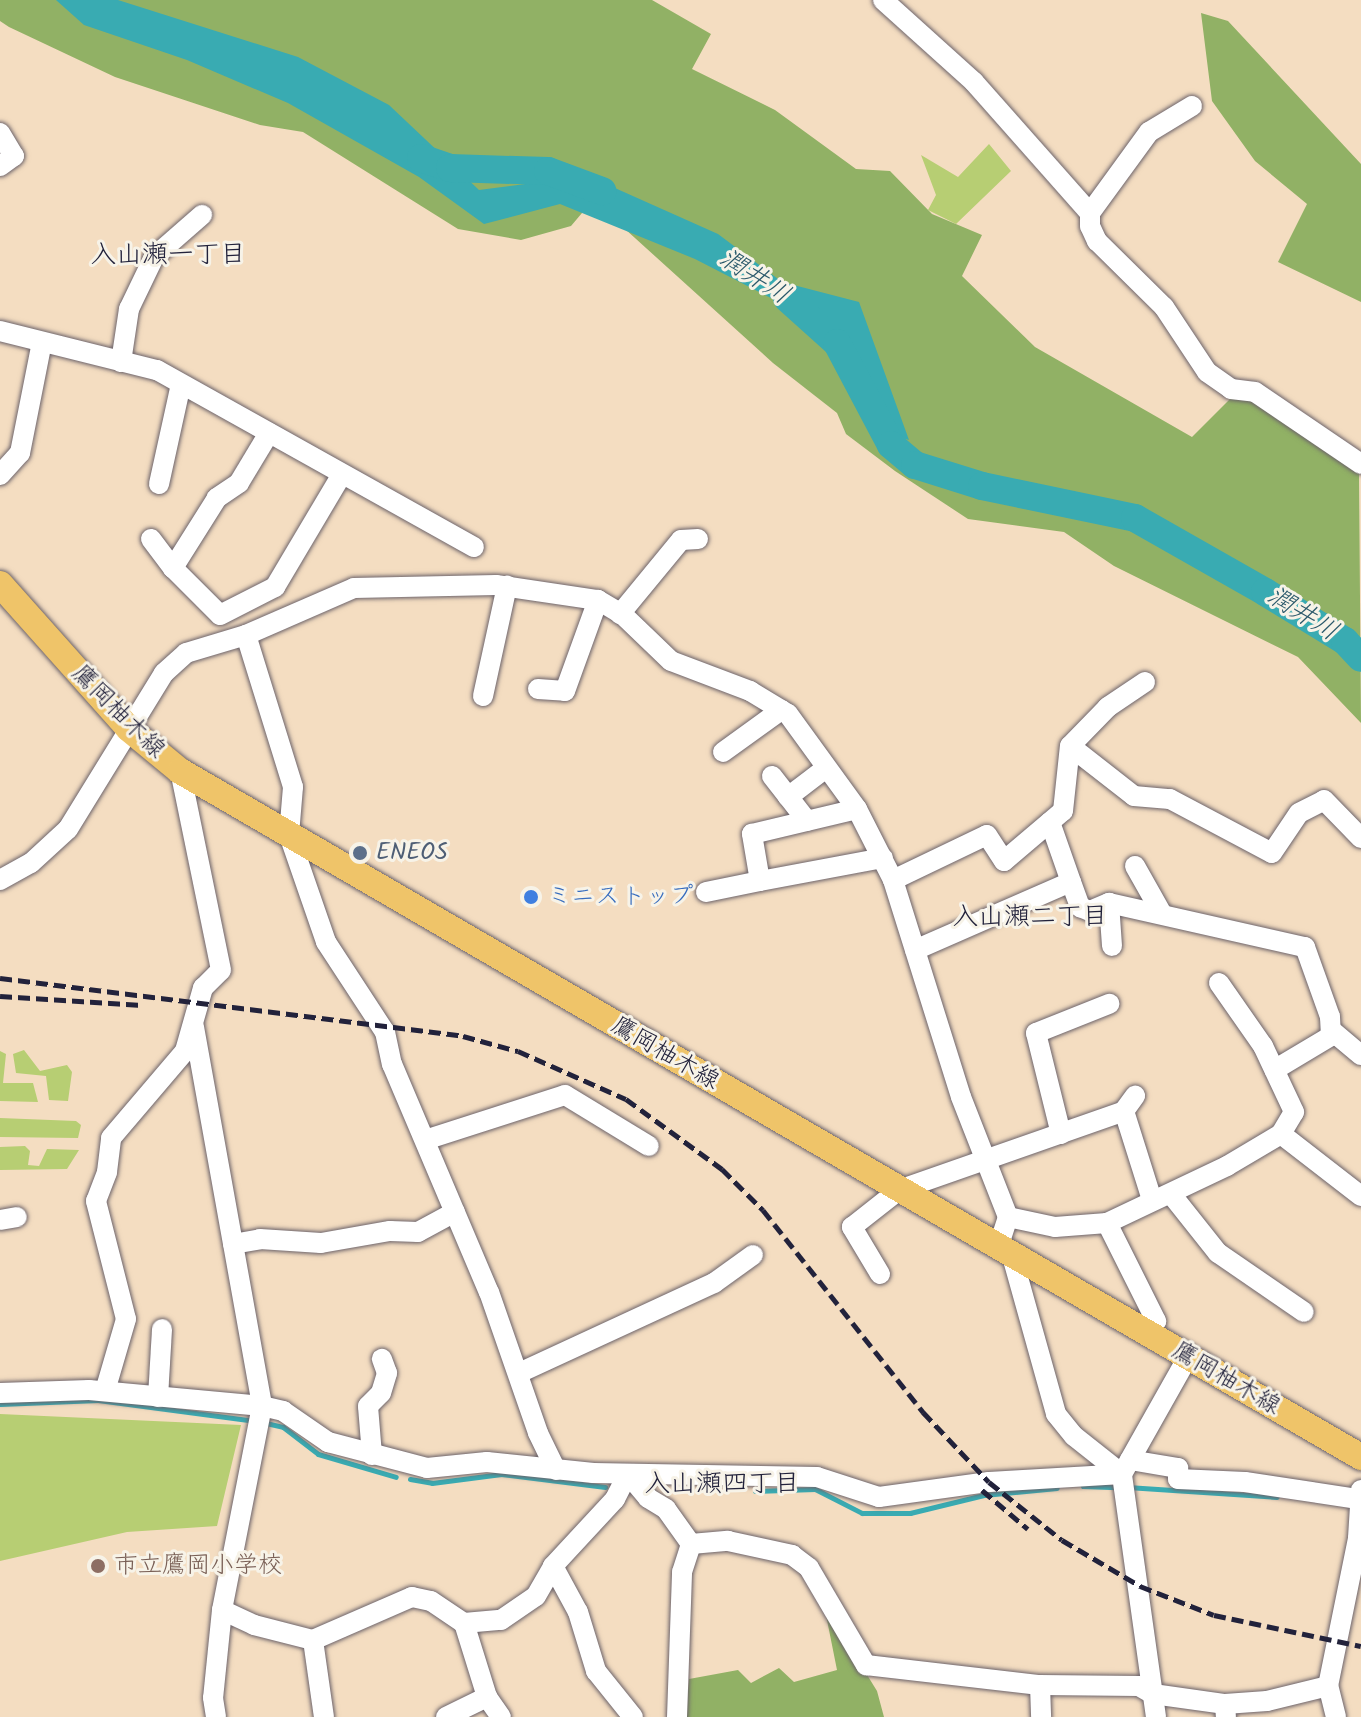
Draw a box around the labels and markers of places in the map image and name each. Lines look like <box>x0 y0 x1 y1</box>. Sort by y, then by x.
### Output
place label: ENEOS <box>376 839 448 867</box>
marker: ENEOS <box>351 844 369 862</box>
place label: ミニストップ <box>547 883 691 911</box>
marker: ミニストップ <box>522 888 540 906</box>
place label: 市立鷹岡小学校 <box>114 1552 282 1580</box>
marker: 市立鷹岡小学校 <box>89 1557 107 1575</box>

